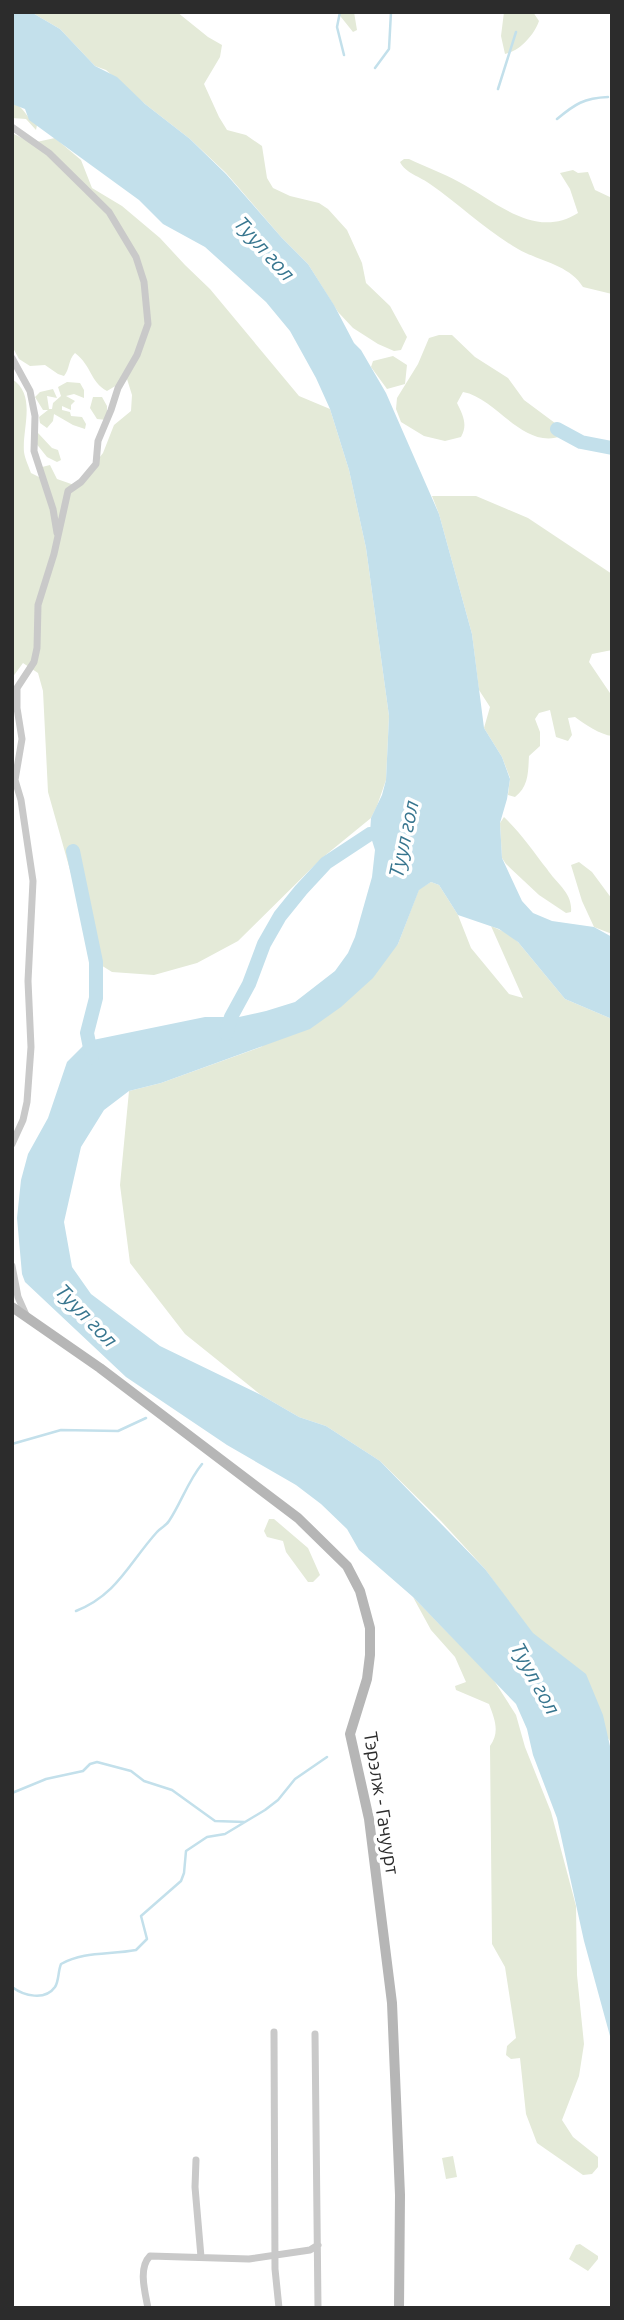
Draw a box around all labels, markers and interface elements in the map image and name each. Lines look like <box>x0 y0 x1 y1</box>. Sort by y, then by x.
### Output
water label: Туул гол <box>230 211 301 286</box>
water label: Туул гол <box>383 798 423 880</box>
water label: Туул гол <box>51 1278 123 1352</box>
water label: Туул гол <box>506 1638 566 1719</box>
street label: Тэрэлж - Гачуурт <box>360 1730 404 1876</box>

